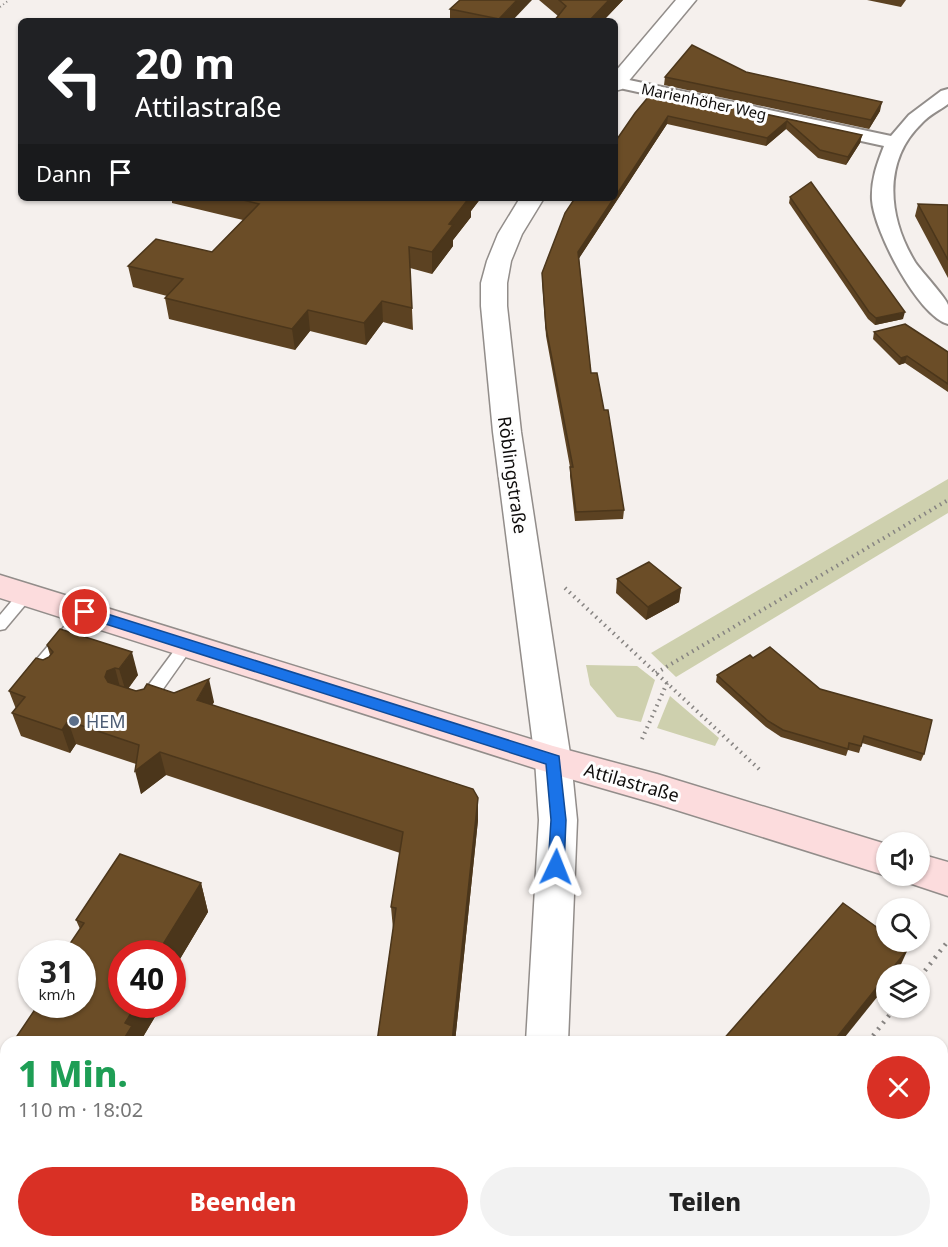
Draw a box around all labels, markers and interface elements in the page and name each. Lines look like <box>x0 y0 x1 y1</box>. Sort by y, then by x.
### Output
text: 20 m <box>135 34 235 91</box>
icon: left <box>36 42 114 120</box>
street label: Marienhöher Weg <box>640 78 768 124</box>
text: Attilastraße <box>135 88 282 125</box>
icon: arrive <box>104 156 137 189</box>
text: Dann <box>36 158 92 188</box>
street label: Röblingstraße <box>493 415 533 535</box>
pin <box>59 586 110 637</box>
icon: arrive <box>68 595 101 628</box>
place label: HEM <box>86 709 126 733</box>
marker: HEM <box>67 714 81 728</box>
street label: Attilastraße <box>582 757 682 807</box>
map controls <box>876 832 930 1018</box>
button: sound <box>876 832 930 886</box>
position arrow <box>524 835 588 899</box>
button: search <box>876 898 930 952</box>
speed limit sign: 40 <box>108 940 186 1018</box>
text: 31 <box>40 951 74 992</box>
button: layers <box>876 964 930 1018</box>
text: km/h <box>39 984 75 1004</box>
text: 1 Min. <box>18 1049 128 1098</box>
button: close <box>867 1056 930 1119</box>
text: 110 m · 18:02 <box>18 1096 143 1123</box>
button: Beenden <box>18 1167 468 1236</box>
button: Teilen <box>480 1167 930 1236</box>

